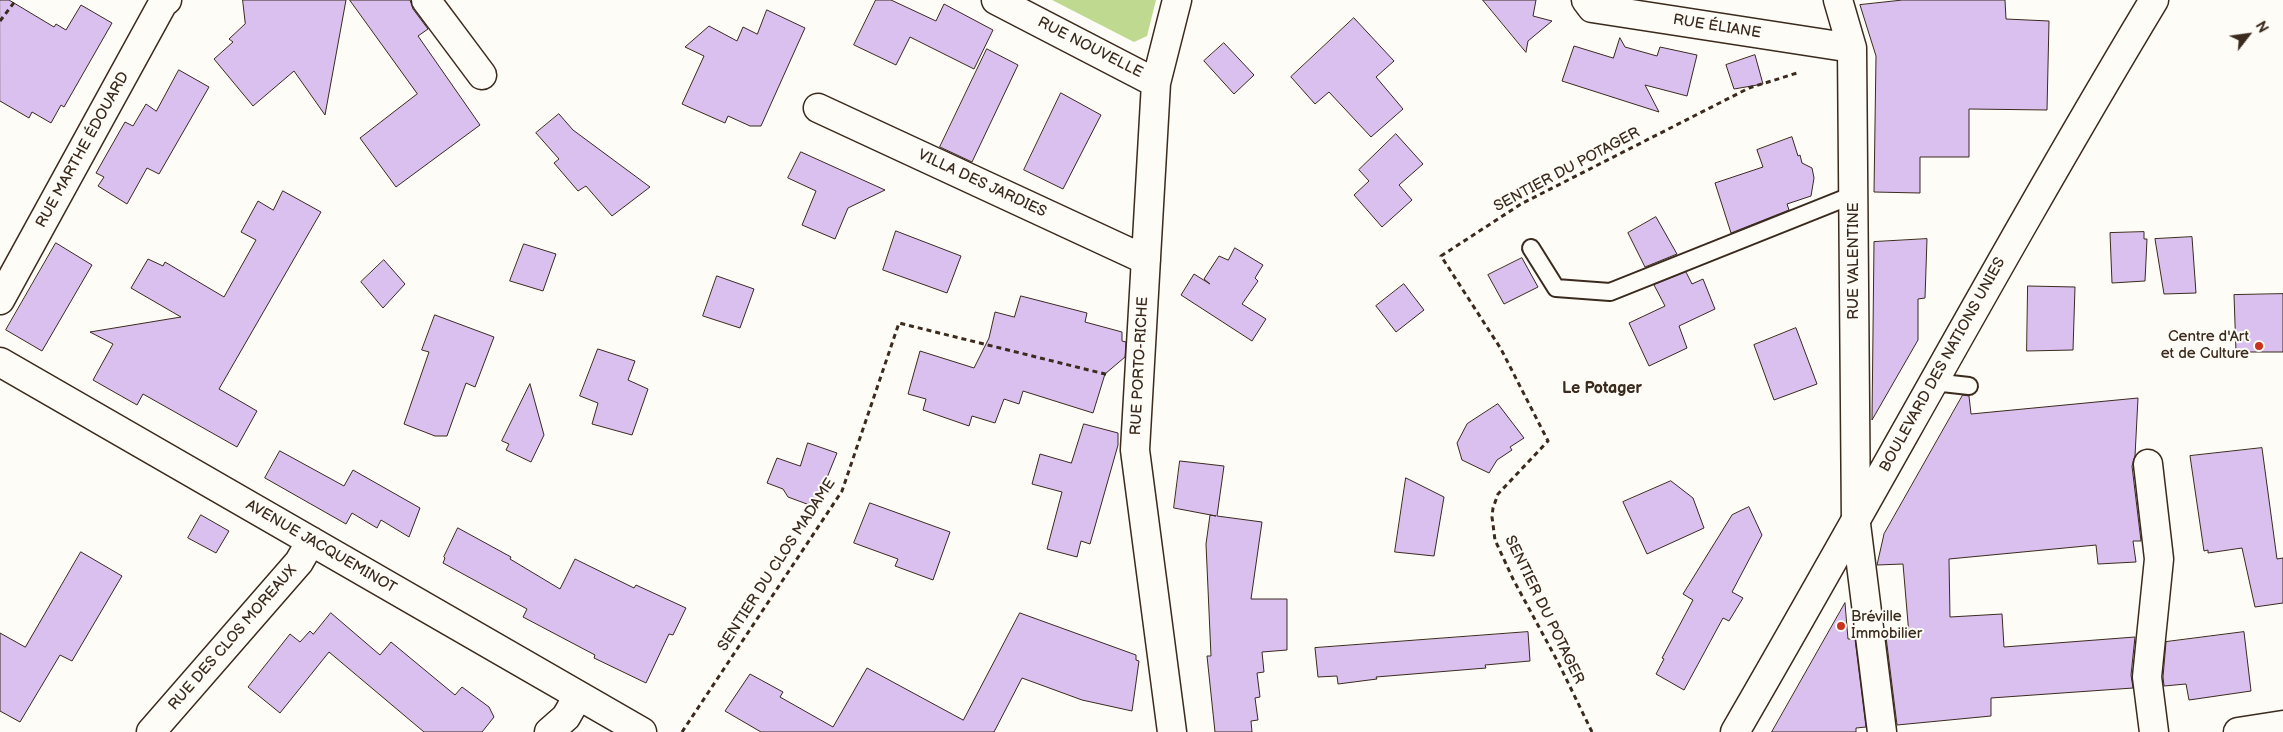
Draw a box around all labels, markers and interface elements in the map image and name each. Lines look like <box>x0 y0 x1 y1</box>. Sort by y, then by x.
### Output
north arrow <box>2223 10 2273 60</box>
street label: RUE ÉLIANE <box>1672 11 1762 43</box>
street label: RUE NOUVELLE <box>1034 14 1146 82</box>
text: N <box>2251 18 2271 36</box>
street label: RUE MARTHE ÉDOUARD <box>33 69 133 231</box>
street label: SENTIER DU POTAGER <box>1491 124 1643 216</box>
street label: VILLA DES JARDIES <box>915 146 1049 222</box>
street label: RUE VALENTINE <box>1845 202 1863 320</box>
street label: BOULEVARD DES NATIONS UNIES <box>1876 255 2010 475</box>
street label: RUE PORTO-RICHE <box>1127 296 1153 436</box>
place label: Centre d'Art et de Culture <box>2161 328 2249 363</box>
marker: Centre d'Art et de Culture <box>2253 340 2265 352</box>
district label: Le Potager <box>1562 379 1642 399</box>
street label: SENTIER DU CLOS MADAME <box>714 475 840 655</box>
street label: AVENUE JACQUEMINOT <box>242 496 400 598</box>
street label: SENTIER DU POTAGER <box>1500 533 1588 687</box>
street label: RUE DES CLOS MOREAUX <box>165 562 301 714</box>
place label: Bréville Immobilier <box>1851 608 1922 643</box>
marker: Bréville Immobilier <box>1835 620 1847 632</box>

